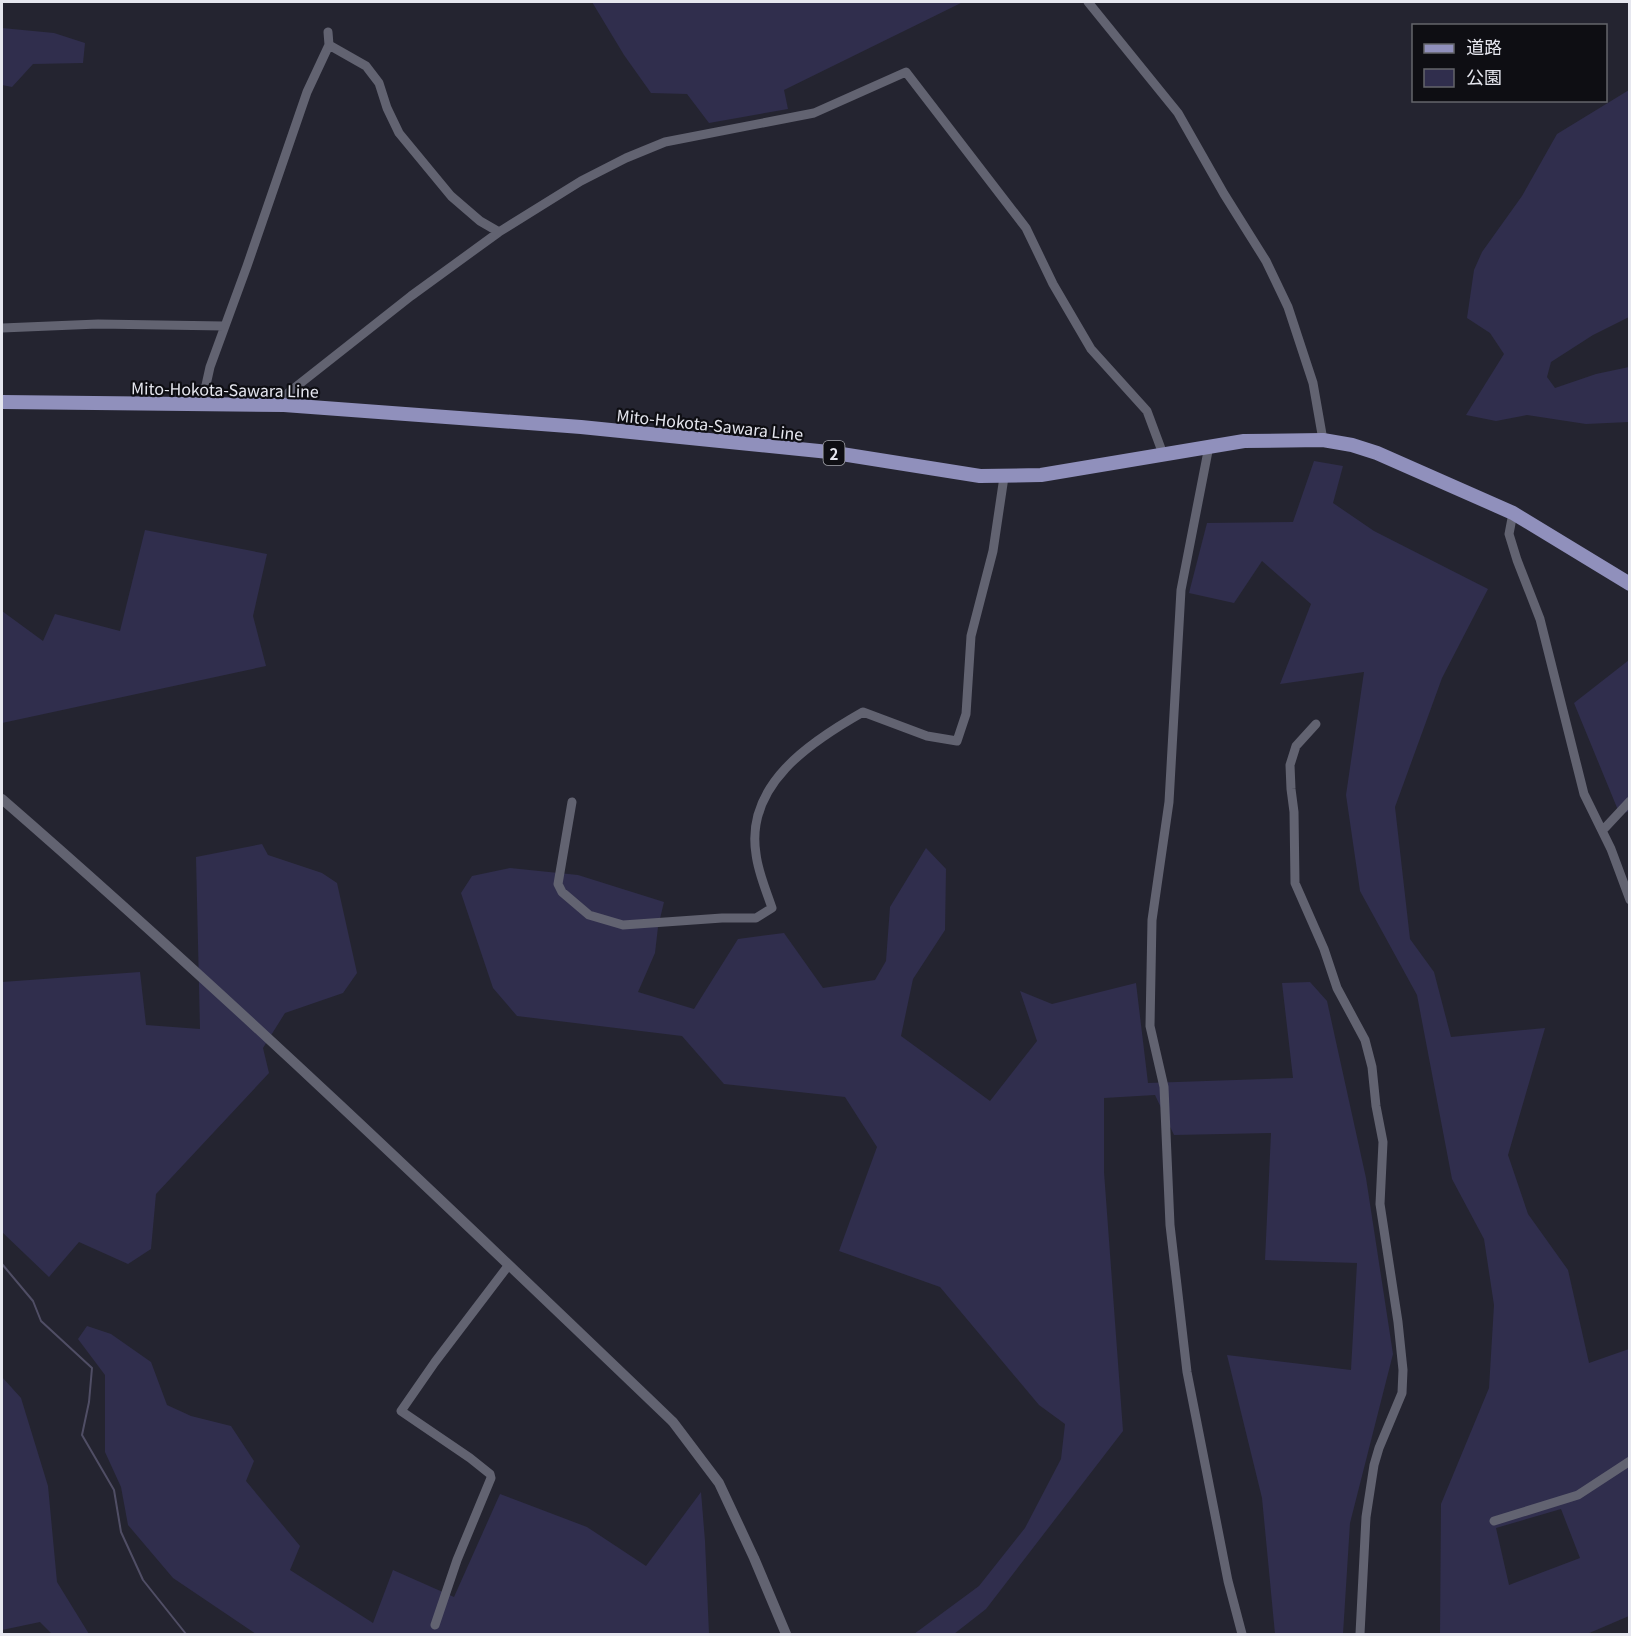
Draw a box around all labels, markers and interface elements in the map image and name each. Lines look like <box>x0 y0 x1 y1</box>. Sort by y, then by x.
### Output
legend <box>1412 24 1607 102</box>
text: 道路 <box>1466 33 1502 59</box>
text: 公園 <box>1466 63 1502 89</box>
street label: Mito-Hokota-Sawara Line <box>131 375 319 403</box>
street label: Mito-Hokota-Sawara Line <box>615 402 805 446</box>
road number: 2 <box>824 441 844 465</box>

